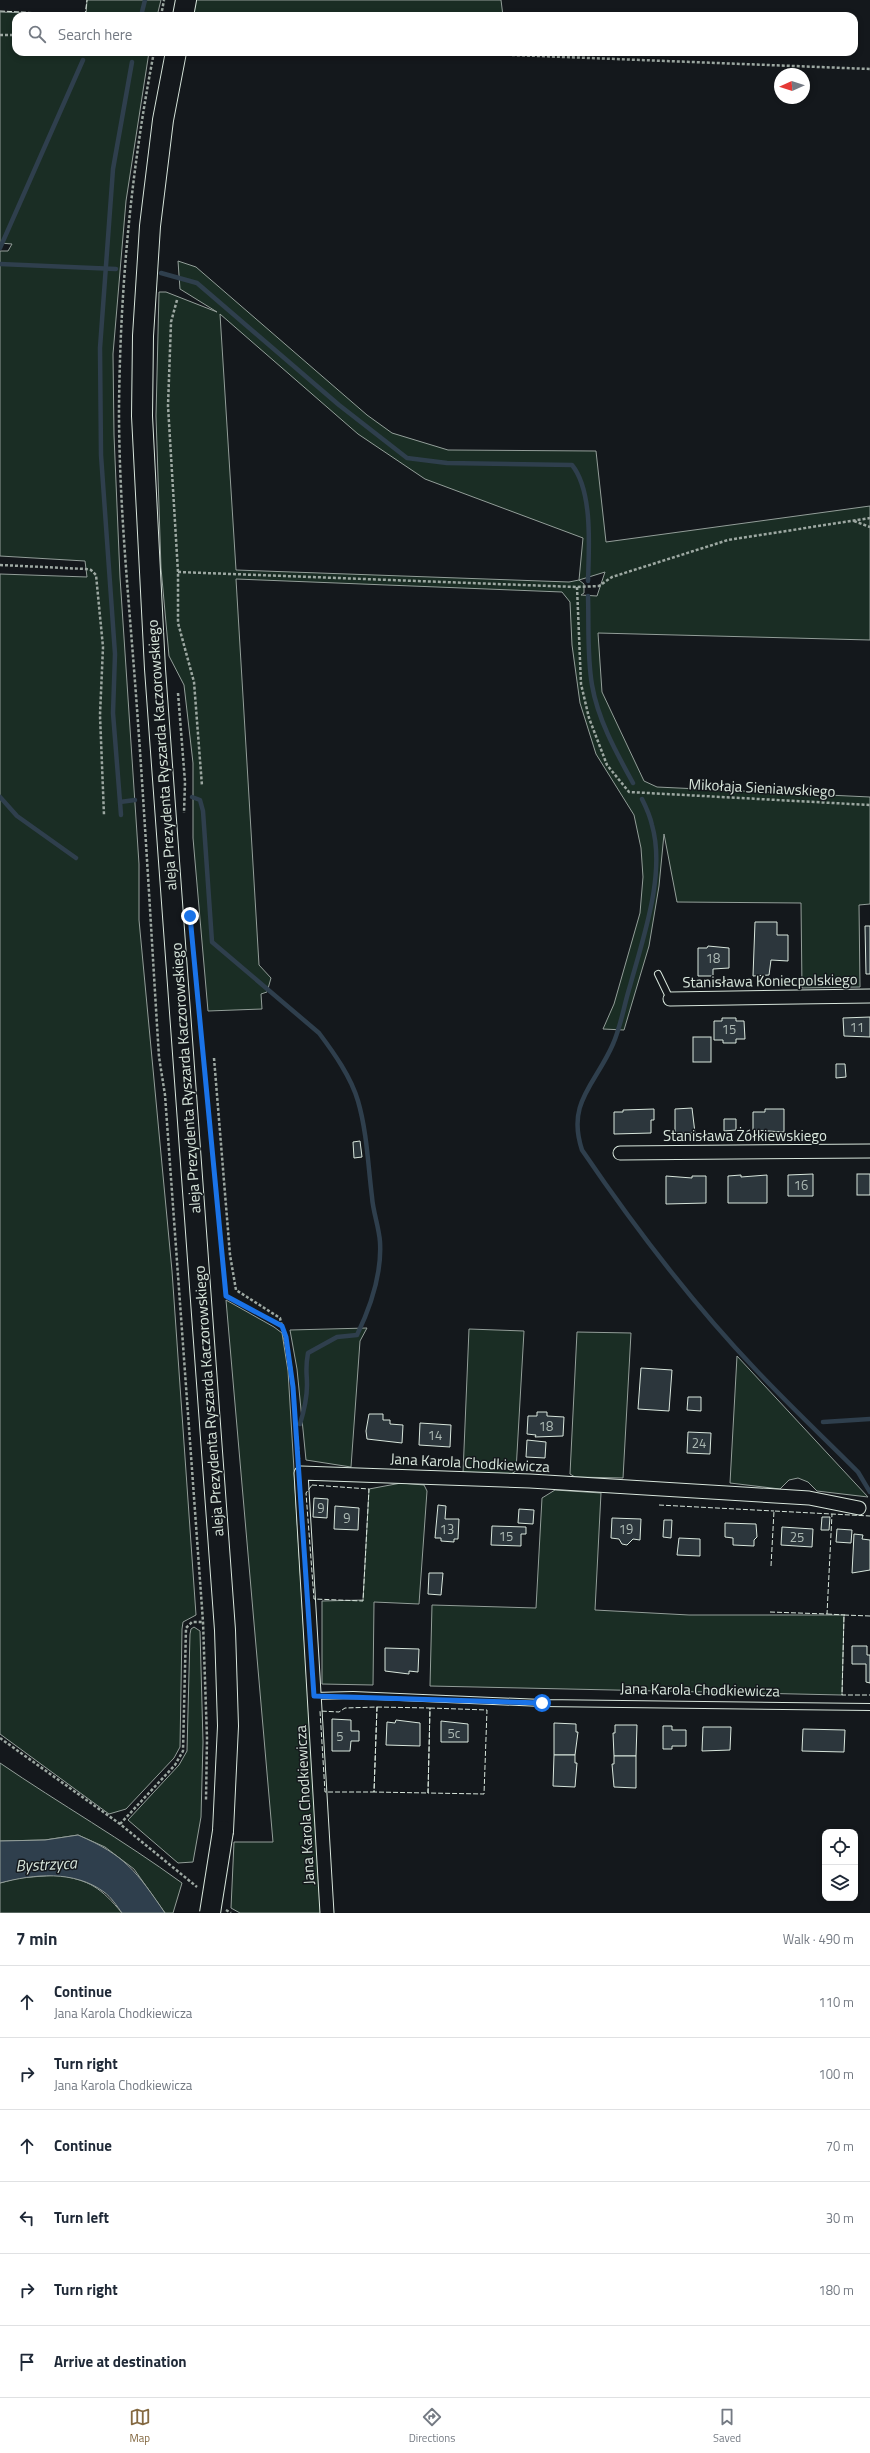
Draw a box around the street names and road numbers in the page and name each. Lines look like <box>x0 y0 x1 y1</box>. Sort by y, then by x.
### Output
street label: aleja Prezydenta Ryszarda Kaczorowskiego <box>141 619 182 891</box>
street label: Mikołaja Sieniawskiego <box>688 772 836 803</box>
street label: aleja Prezydenta Ryszarda Kaczorowskiego <box>165 942 206 1214</box>
street label: Stanisława Koniecpolskiego <box>682 967 858 994</box>
street label: Stanisława Żółkiewskiego <box>663 1124 827 1147</box>
street label: aleja Prezydenta Ryszarda Kaczorowskiego <box>188 1265 229 1537</box>
street label: Jana Karola Chodkiewicza <box>390 1447 551 1478</box>
street label: Jana Karola Chodkiewicza <box>620 1677 781 1702</box>
street label: Jana Karola Chodkiewicza <box>289 1724 320 1885</box>

